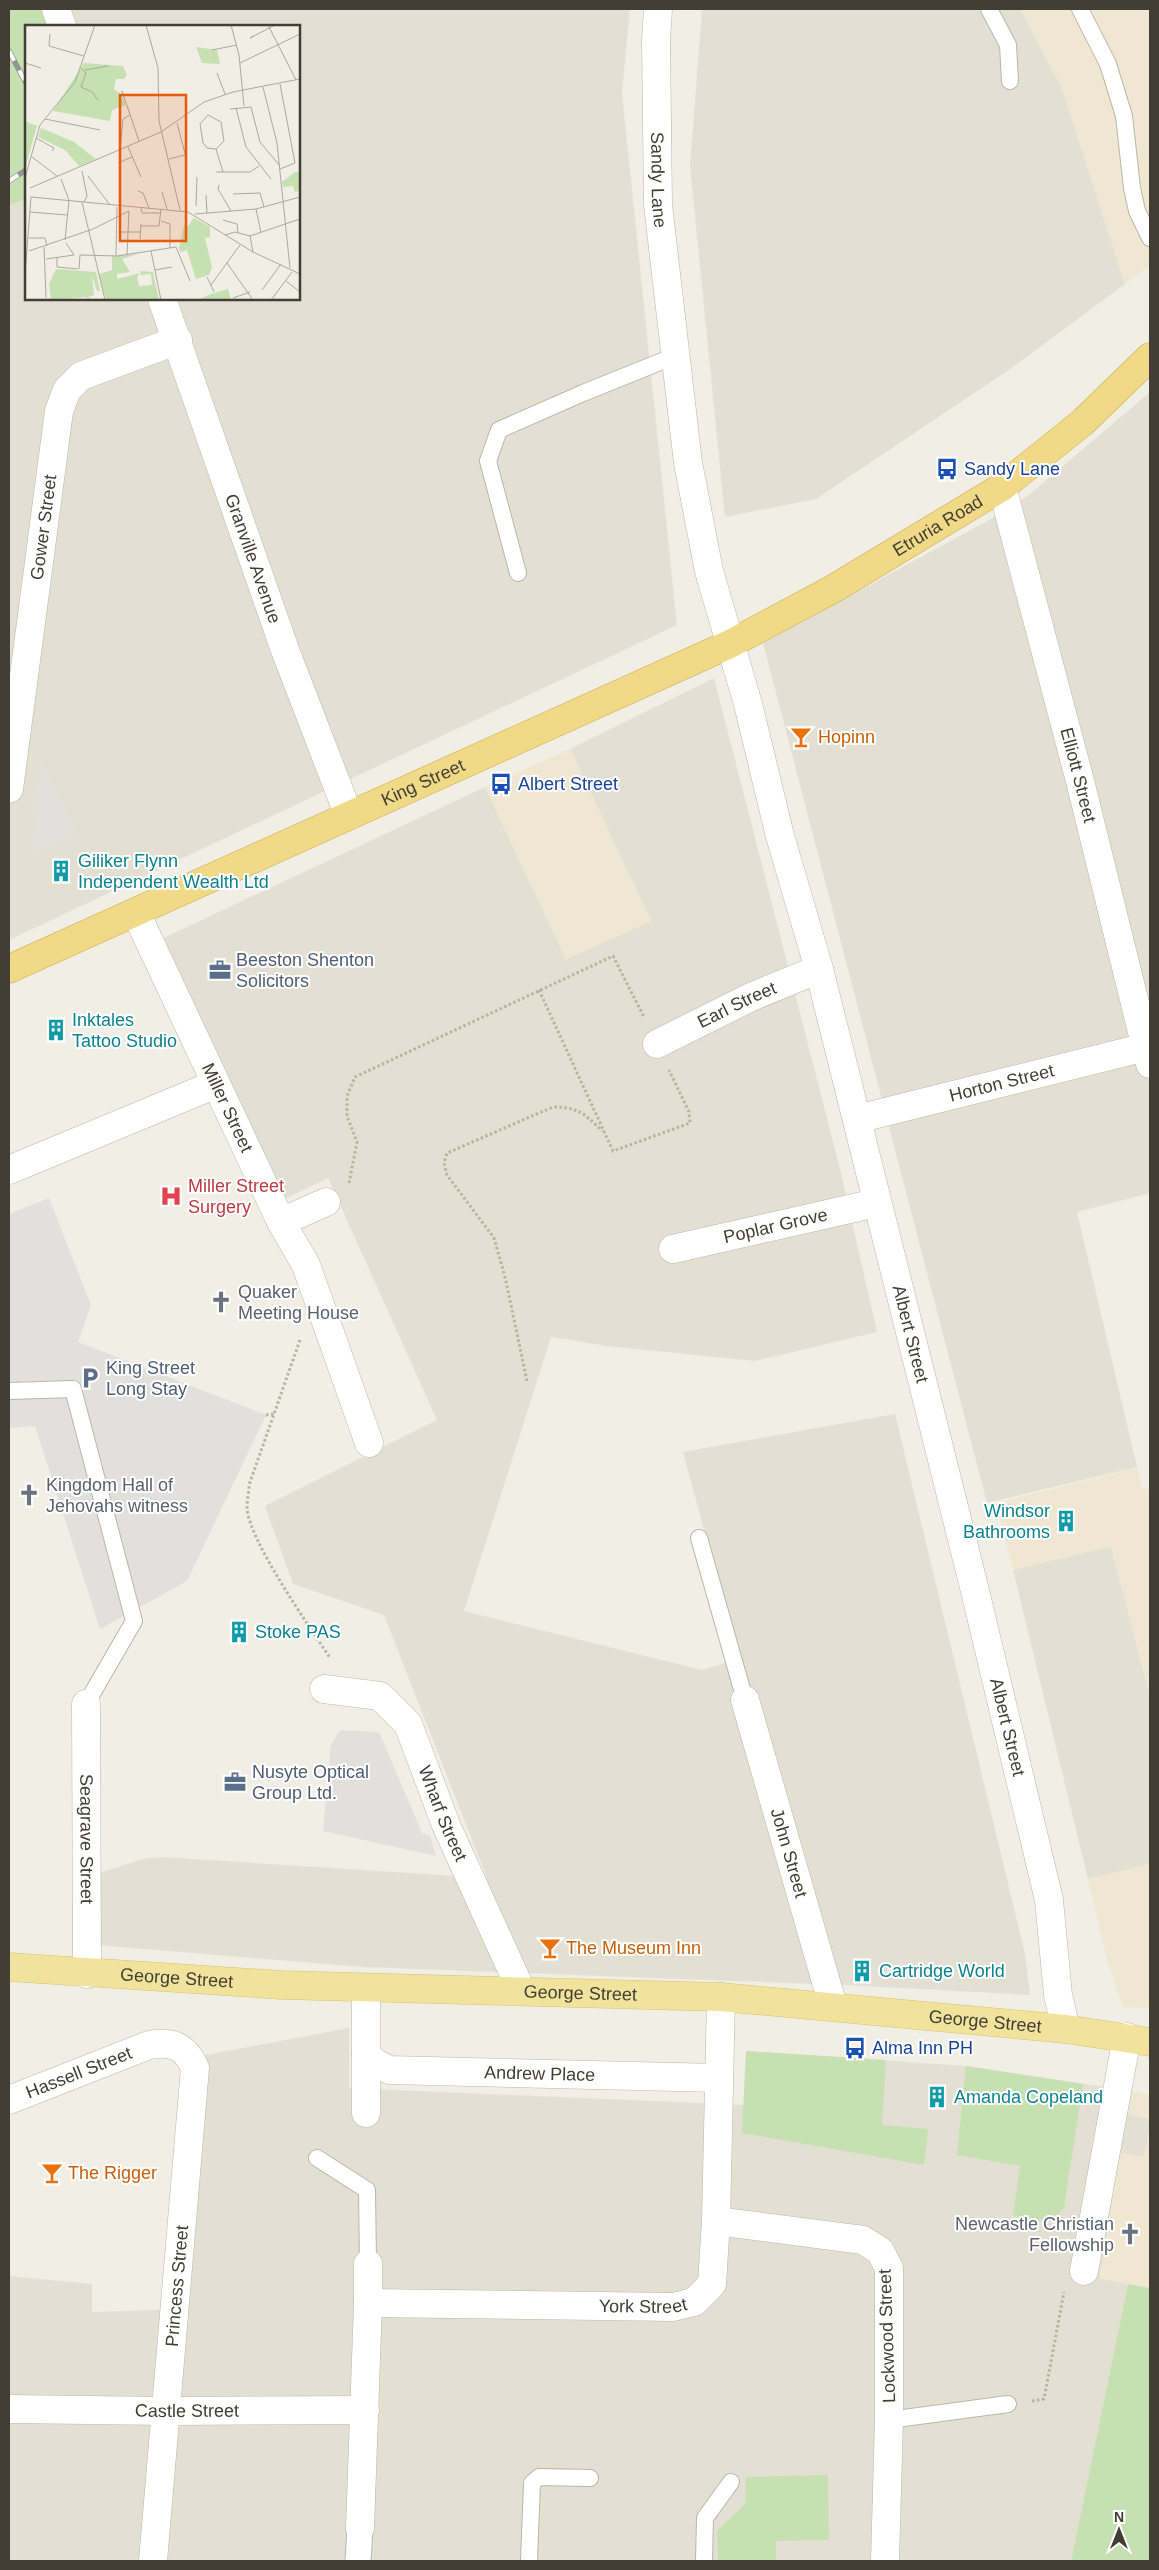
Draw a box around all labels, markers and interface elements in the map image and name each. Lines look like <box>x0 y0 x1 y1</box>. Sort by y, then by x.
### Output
inset map <box>25 25 300 300</box>
street label: Sandy Lane <box>647 132 671 229</box>
bus stop icon: Sandy Lane <box>934 456 960 482</box>
place label: Sandy Lane <box>964 459 1060 479</box>
street label: Gower Street <box>27 473 60 581</box>
street label: Granville Avenue <box>221 491 285 626</box>
street label: Etruria Road <box>889 491 986 560</box>
bar icon: Hopinn <box>788 724 814 750</box>
street label: Elliott Street <box>1056 726 1100 825</box>
place label: Hopinn <box>818 727 875 747</box>
street label: King Street <box>378 755 468 810</box>
bus stop icon: Albert Street <box>488 771 514 797</box>
place label: Albert Street <box>518 774 618 794</box>
place label: Giliker Flynn Independent Wealth Ltd <box>78 851 269 892</box>
building icon: Giliker Flynn Independent Wealth Ltd <box>48 858 74 884</box>
place label: Beeston Shenton Solicitors <box>236 950 374 991</box>
office icon: Beeston Shenton Solicitors <box>207 957 233 983</box>
street label: Earl Street <box>694 978 779 1032</box>
place label: Inktales Tattoo Studio <box>72 1010 177 1051</box>
building icon: Inktales Tattoo Studio <box>43 1017 69 1043</box>
street label: Miller Street <box>198 1060 257 1155</box>
street label: Horton Street <box>947 1060 1056 1106</box>
place label: Miller Street Surgery <box>188 1176 284 1217</box>
hospital icon: Miller Street Surgery <box>158 1183 184 1209</box>
street label: Poplar Grove <box>721 1204 829 1247</box>
place label: Quaker Meeting House <box>238 1282 359 1323</box>
street label: Albert Street <box>889 1283 932 1385</box>
church icon: Quaker Meeting House <box>208 1289 234 1315</box>
place label: King Street Long Stay <box>106 1358 195 1399</box>
parking icon: King Street Long Stay <box>77 1365 103 1391</box>
place label: Kingdom Hall of Jehovahs witness <box>46 1475 188 1516</box>
church icon: Kingdom Hall of Jehovahs witness <box>16 1482 42 1508</box>
place label: Windsor Bathrooms <box>963 1501 1050 1542</box>
building icon: Windsor Bathrooms <box>1053 1508 1079 1534</box>
building icon: Stoke PAS <box>226 1619 252 1645</box>
place label: Stoke PAS <box>255 1622 341 1642</box>
street label: Albert Street <box>986 1676 1029 1778</box>
place label: Nusyte Optical Group Ltd. <box>252 1762 369 1803</box>
street label: Wharf Street <box>415 1763 471 1864</box>
office icon: Nusyte Optical Group Ltd. <box>222 1769 248 1795</box>
street label: Seagrave Street <box>76 1774 97 1904</box>
street label: John Street <box>767 1806 811 1900</box>
bar icon: The Museum Inn <box>537 1935 563 1961</box>
place label: The Museum Inn <box>566 1938 701 1958</box>
building icon: Cartridge World <box>849 1958 875 1984</box>
place label: Cartridge World <box>879 1961 1005 1981</box>
street label: George Street <box>120 1964 234 1992</box>
street label: George Street <box>523 1982 637 2005</box>
street label: George Street <box>928 2006 1042 2037</box>
bus stop icon: Alma Inn PH <box>842 2035 868 2061</box>
place label: Alma Inn PH <box>872 2038 973 2058</box>
street label: Hassell Street <box>23 2043 135 2102</box>
street label: Andrew Place <box>484 2062 595 2085</box>
building icon: Amanda Copeland <box>924 2084 950 2110</box>
place label: Amanda Copeland <box>954 2087 1103 2107</box>
bar icon: The Rigger <box>39 2160 65 2186</box>
place label: The Rigger <box>68 2163 157 2183</box>
place label: Newcastle Christian Fellowship <box>955 2214 1114 2255</box>
church icon: Newcastle Christian Fellowship <box>1117 2221 1143 2247</box>
street label: Princess Street <box>162 2224 192 2348</box>
street label: Lockwood Street <box>875 2269 899 2403</box>
street label: York Street <box>599 2294 689 2317</box>
street label: Castle Street <box>135 2401 239 2421</box>
north arrow <box>1094 2505 1144 2555</box>
text: N <box>1114 2509 1124 2525</box>

